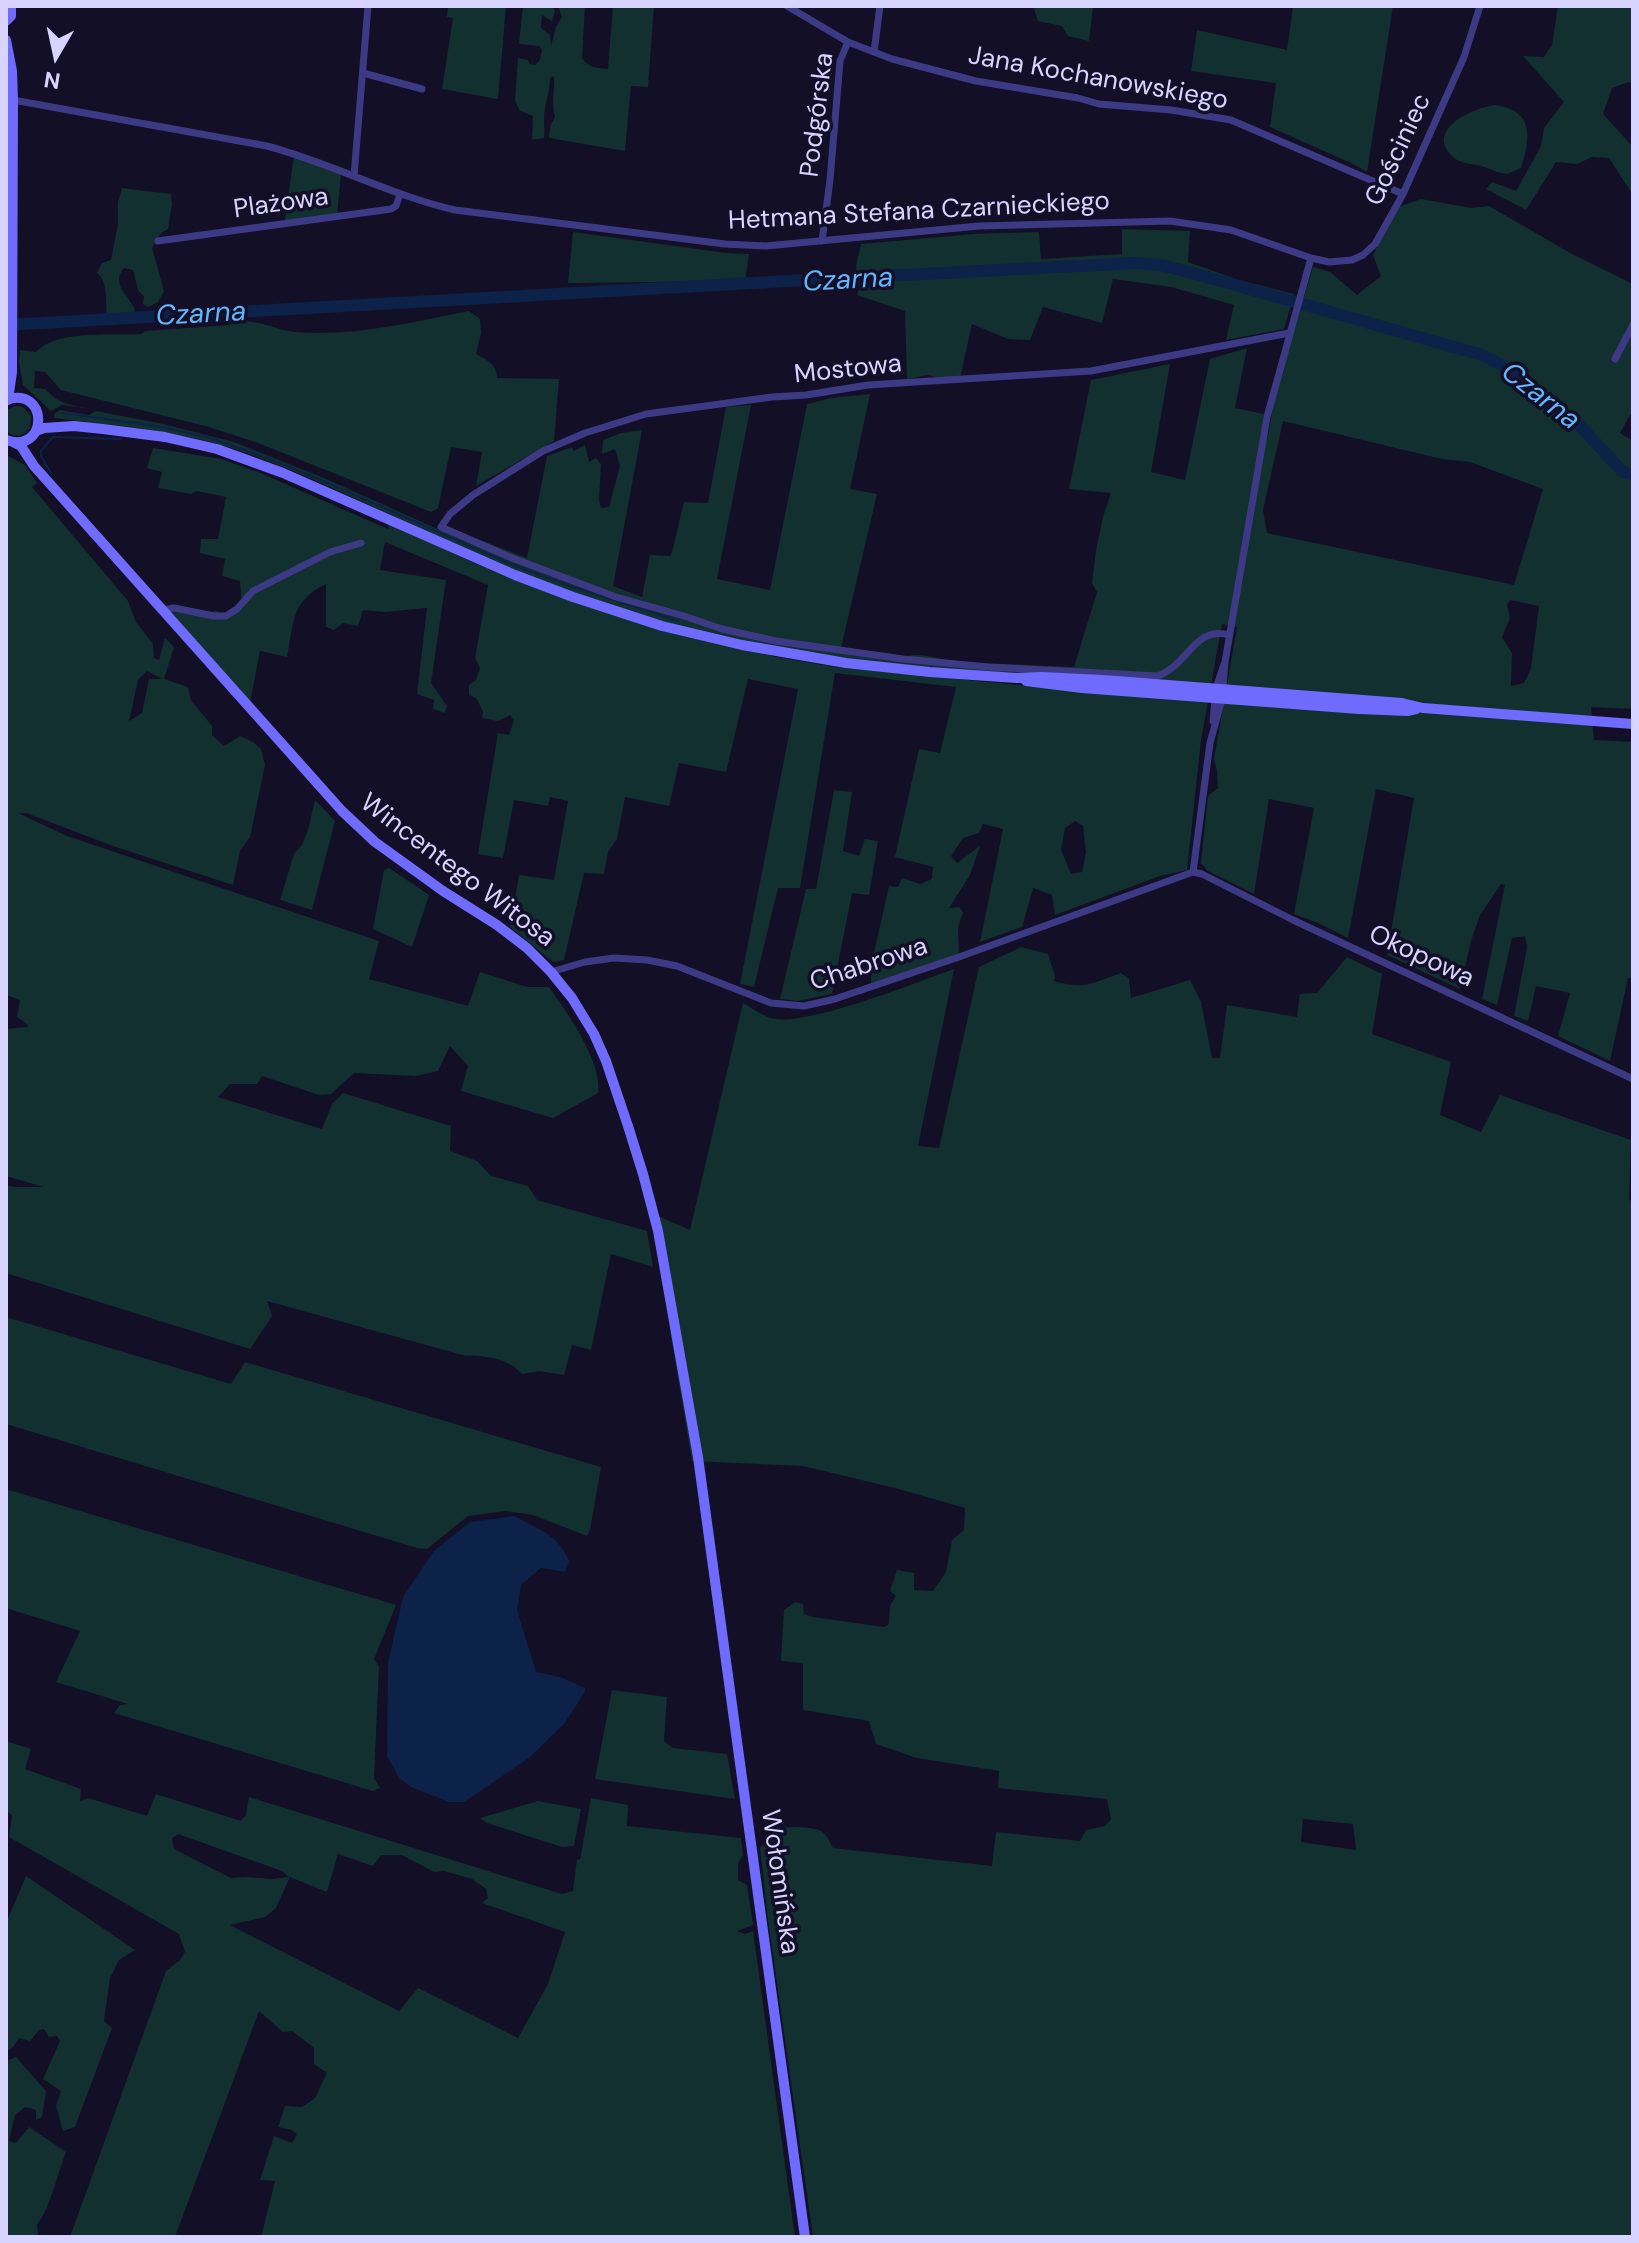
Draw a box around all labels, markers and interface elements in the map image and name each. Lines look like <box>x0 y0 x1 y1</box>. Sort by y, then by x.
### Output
north arrow <box>16 16 96 96</box>
street label: Jana Kochanowskiego <box>966 41 1230 117</box>
street label: Podgórska <box>795 51 841 179</box>
text: N <box>42 65 62 96</box>
street label: Gościniec <box>1359 89 1439 211</box>
street label: Plażowa <box>232 182 330 226</box>
street label: Hetmana Stefana Czarnieckiego <box>727 186 1111 238</box>
water label: Czarna <box>802 262 894 300</box>
water label: Czarna <box>155 296 247 334</box>
street label: Mostowa <box>793 349 903 391</box>
water label: Czarna <box>1494 356 1586 438</box>
street label: Wincentego Witosa <box>354 788 560 954</box>
street label: Okopowa <box>1363 919 1479 995</box>
street label: Chabrowa <box>806 931 932 999</box>
street label: Wołomińska <box>753 1808 805 1956</box>

